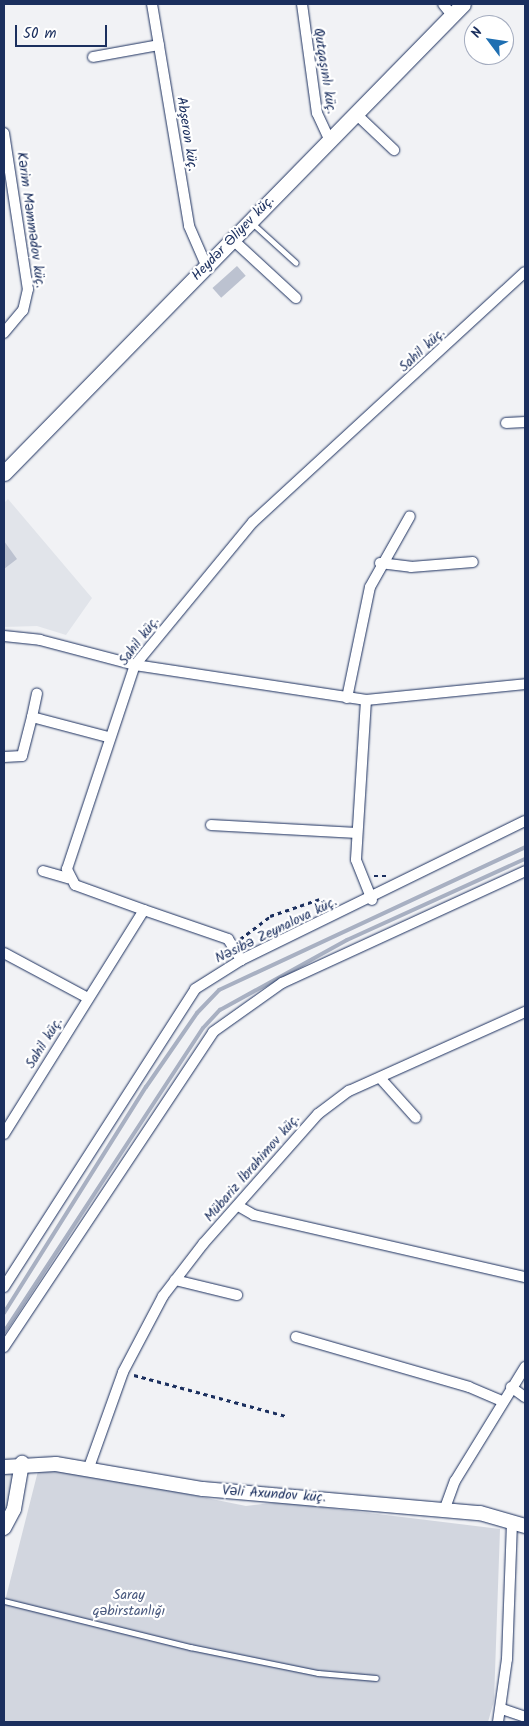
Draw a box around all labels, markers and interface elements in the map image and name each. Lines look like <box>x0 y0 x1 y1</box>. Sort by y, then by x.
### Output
scale bar <box>18 15 110 47</box>
north arrow <box>464 15 514 65</box>
text: 50 m <box>23 22 57 46</box>
text: N <box>465 23 489 42</box>
street label: Qutqaşınlı küç. <box>310 27 340 115</box>
street label: Abşeron küç. <box>173 96 201 172</box>
street label: Kərim Məmmədov küç. <box>13 151 49 289</box>
street label: Heydər Əliyev küç. <box>188 192 278 284</box>
street label: Sahil küç. <box>396 325 448 375</box>
street label: Sahil küç. <box>115 613 163 669</box>
street label: Nəsibə Zeynalova küç. <box>212 893 340 967</box>
street label: Sahil küç. <box>22 1014 66 1072</box>
street label: Mübariz İbrahimov küç. <box>201 1111 303 1225</box>
street label: Vəli Axundov küç. <box>222 1482 326 1506</box>
park label: Saray qəbirstanlığı <box>93 1587 165 1620</box>

